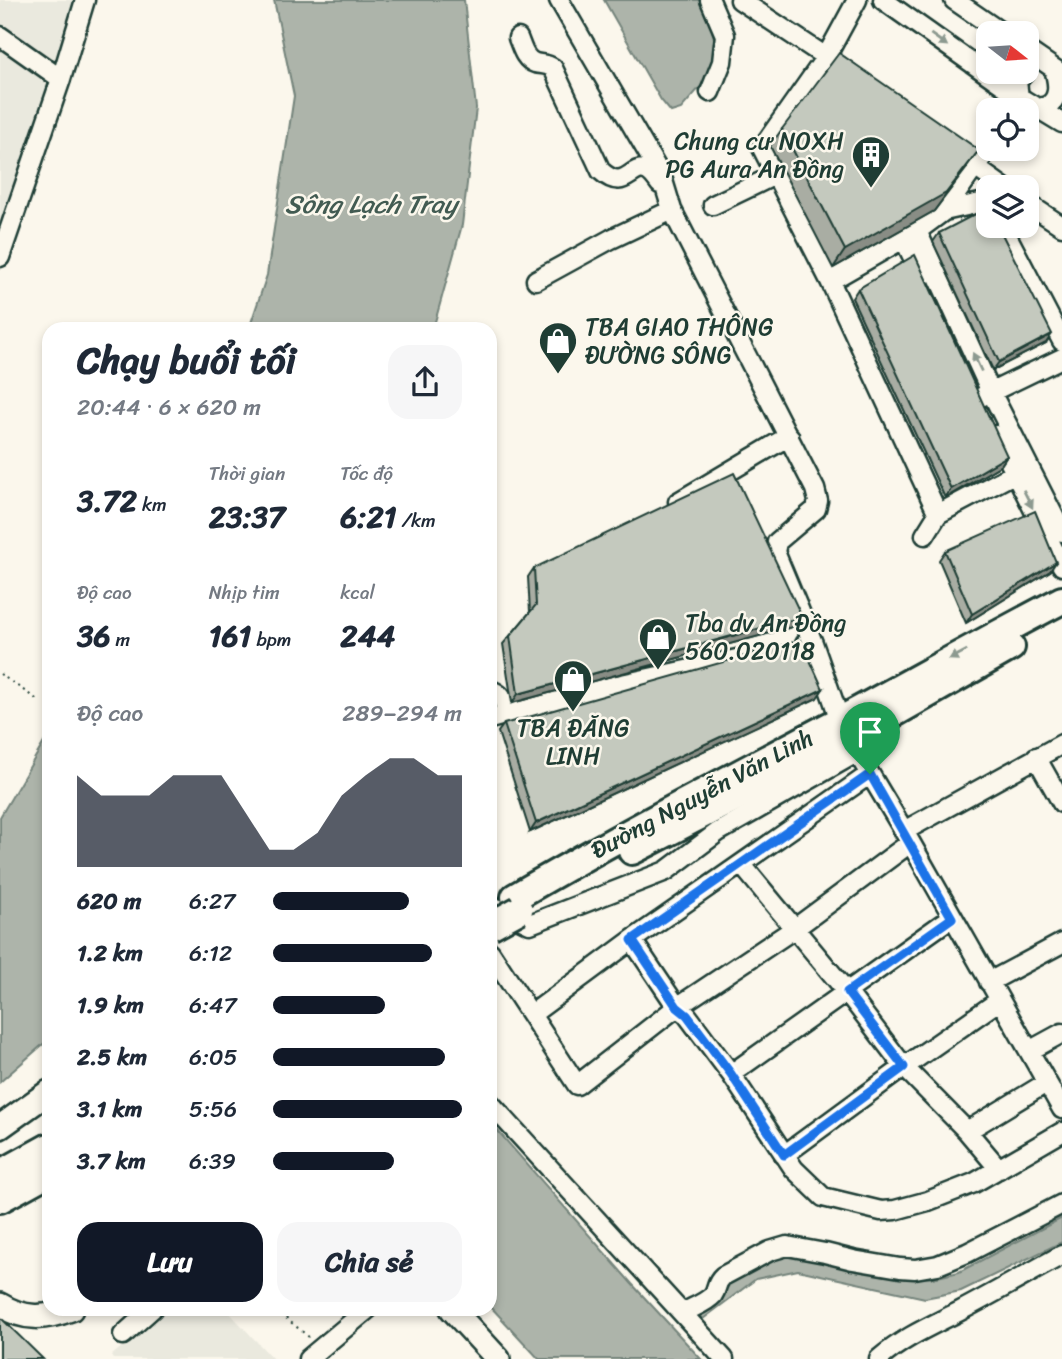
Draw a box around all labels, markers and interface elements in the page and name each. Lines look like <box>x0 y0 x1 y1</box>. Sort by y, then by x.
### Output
north arrow <box>976 21 1040 84</box>
map controls <box>976 21 1039 238</box>
one-way arrow <box>930 32 948 46</box>
button: locate <box>976 98 1039 161</box>
place label: Chung cư NOXH PG Aura An Đồng <box>665 120 844 190</box>
building icon: Chung cư NOXH PG Aura An Đồng <box>850 134 892 189</box>
button: layers <box>976 175 1039 238</box>
water label: Sông Lạch Tray <box>285 181 460 227</box>
place label: TBA GIAO THÔNG ĐƯỜNG SÔNG <box>585 306 773 376</box>
shop icon: TBA GIAO THÔNG ĐƯỜNG SÔNG <box>537 320 579 375</box>
text: Chạy buổi tối <box>77 327 296 394</box>
button: share <box>388 345 462 419</box>
one-way arrow <box>971 352 983 372</box>
text: 20:44 · 6 × 620 m <box>77 387 261 428</box>
text: Thời gian <box>209 457 285 490</box>
text: Tốc độ <box>340 457 393 490</box>
text: 3.72 <box>77 474 137 528</box>
text: km <box>137 488 167 521</box>
text: 23:37 <box>209 490 285 544</box>
text: 6:21 <box>340 490 397 544</box>
one-way arrow <box>1021 490 1033 510</box>
text: /km <box>397 504 436 537</box>
text: Độ cao <box>77 576 132 609</box>
text: Nhịp tim <box>209 576 280 609</box>
text: kcal <box>340 576 375 609</box>
place label: Tba dv An Đồng 560.020118 <box>685 602 846 672</box>
text: 36 <box>77 609 111 663</box>
text: 161 <box>209 609 251 663</box>
text: 244 <box>340 609 395 663</box>
shop icon: Tba dv An Đồng 560.020118 <box>637 616 679 671</box>
text: m <box>111 623 130 656</box>
text: bpm <box>251 623 291 656</box>
one-way arrow <box>948 648 968 660</box>
shop icon: TBA ĐĂNG LINH <box>552 658 594 713</box>
text: Độ cao <box>77 693 143 734</box>
text: 289–294 m <box>342 693 462 734</box>
pin <box>840 702 900 774</box>
place label: TBA ĐĂNG LINH <box>517 707 629 777</box>
icon: arrive <box>851 713 889 751</box>
street label: Đường Nguyễn Văn Linh <box>583 717 821 871</box>
text: 620 m <box>77 881 142 922</box>
text: 6:27 <box>189 881 235 922</box>
text: 1.2 km <box>77 933 143 974</box>
text: 6:12 <box>189 933 232 974</box>
text: 1.9 km <box>77 985 144 1026</box>
text: 6:47 <box>189 985 237 1026</box>
text: 2.5 km <box>77 1037 147 1078</box>
text: 6:05 <box>189 1037 238 1078</box>
text: 3.1 km <box>77 1089 142 1130</box>
text: 5:56 <box>189 1089 237 1130</box>
text: 3.7 km <box>77 1141 146 1182</box>
text: 6:39 <box>189 1141 236 1182</box>
button: Lưu <box>77 1222 263 1302</box>
button: Chia sẻ <box>277 1222 462 1302</box>

